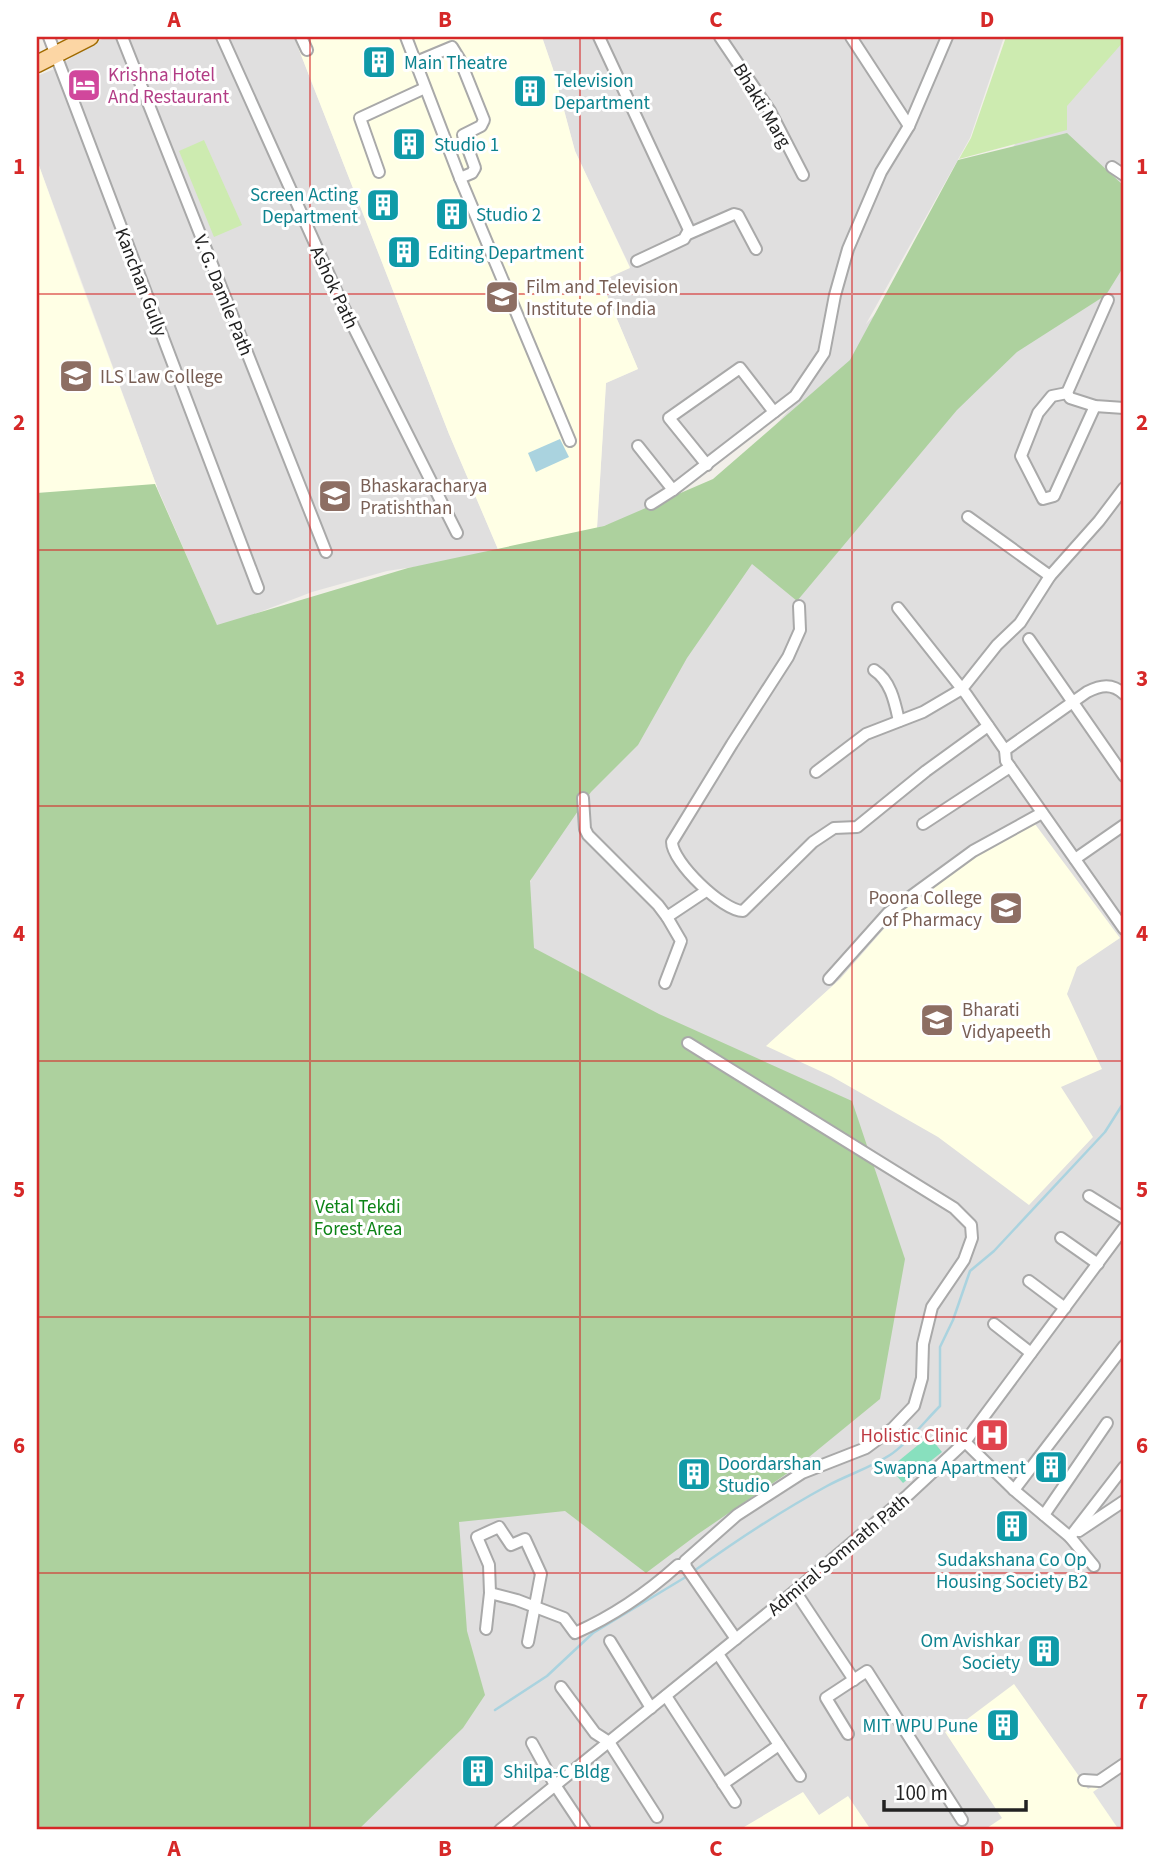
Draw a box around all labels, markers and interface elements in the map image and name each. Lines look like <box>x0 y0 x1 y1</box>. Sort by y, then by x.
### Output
text: A <box>166 3 181 36</box>
text: B <box>438 3 452 36</box>
text: C <box>709 3 723 36</box>
text: D <box>980 3 994 36</box>
building icon: Main Theatre <box>360 43 398 81</box>
place label: Main Theatre <box>404 50 508 77</box>
street label: Bhakti Marg <box>726 58 798 154</box>
place label: Krishna Hotel And Restaurant <box>108 62 230 111</box>
hotel icon: Krishna Hotel And Restaurant <box>65 66 103 104</box>
place label: Television Department <box>554 68 651 117</box>
building icon: Television Department <box>511 72 549 110</box>
building icon: Studio 1 <box>390 125 428 163</box>
place label: Studio 1 <box>434 132 499 159</box>
text: 1 <box>13 150 25 183</box>
text: 1 <box>1136 150 1148 183</box>
place label: Screen Acting Department <box>250 182 359 231</box>
building icon: Screen Acting Department <box>364 186 402 224</box>
building icon: Studio 2 <box>433 195 471 233</box>
place label: Studio 2 <box>476 202 541 229</box>
street label: Kanchan Gully <box>108 224 174 341</box>
street label: V. G. Damle Path <box>186 231 259 360</box>
building icon: Editing Department <box>385 233 423 271</box>
place label: Editing Department <box>428 240 584 267</box>
street label: Ashok Path <box>303 242 365 333</box>
place label: Film and Television Institute of India <box>526 274 678 323</box>
school or university icon: Film and Television Institute of India <box>483 278 521 316</box>
school or university icon: ILS Law College <box>57 357 95 395</box>
place label: ILS Law College <box>100 364 223 391</box>
text: 2 <box>13 406 25 439</box>
text: 2 <box>1136 406 1148 439</box>
place label: Bhaskaracharya Pratishthan <box>360 473 487 522</box>
school or university icon: Bhaskaracharya Pratishthan <box>316 477 354 515</box>
text: 3 <box>13 662 25 695</box>
text: 3 <box>1136 662 1148 695</box>
place label: Poona College of Pharmacy <box>869 885 982 934</box>
school or university icon: Poona College of Pharmacy <box>987 889 1025 927</box>
text: 4 <box>13 917 25 950</box>
text: 4 <box>1136 917 1148 950</box>
place label: Bharati Vidyapeeth <box>962 997 1051 1046</box>
school or university icon: Bharati Vidyapeeth <box>918 1001 956 1039</box>
text: 5 <box>13 1173 25 1206</box>
text: 5 <box>1136 1173 1148 1206</box>
park label: Vetal Tekdi Forest Area <box>314 1194 402 1243</box>
hospital icon: Holistic Clinic <box>973 1416 1011 1454</box>
place label: Holistic Clinic <box>861 1423 968 1450</box>
text: 6 <box>13 1429 25 1462</box>
text: 6 <box>1136 1429 1148 1462</box>
building icon: Swapna Apartment <box>1032 1448 1070 1486</box>
place label: Doordarshan Studio <box>718 1451 822 1500</box>
building icon: Doordarshan Studio <box>675 1455 713 1493</box>
place label: Swapna Apartment <box>873 1455 1027 1482</box>
street label: Admiral Somnath Path <box>762 1488 916 1623</box>
building icon: Sudakshana Co Op Housing Society B2 <box>993 1507 1031 1545</box>
place label: Sudakshana Co Op Housing Society B2 <box>936 1547 1088 1596</box>
place label: Om Avishkar Society <box>920 1628 1020 1677</box>
building icon: Om Avishkar Society <box>1025 1632 1063 1670</box>
text: 7 <box>13 1685 25 1718</box>
text: 7 <box>1136 1685 1148 1718</box>
building icon: MIT WPU Pune <box>984 1706 1022 1744</box>
place label: MIT WPU Pune <box>863 1713 978 1740</box>
building icon: Shilpa-C Bldg <box>459 1752 497 1790</box>
place label: Shilpa-C Bldg <box>503 1759 610 1786</box>
scale bar <box>884 1769 1026 1813</box>
text: 100 m <box>895 1778 948 1808</box>
text: A <box>166 1832 181 1865</box>
text: B <box>438 1832 452 1865</box>
text: C <box>709 1832 723 1865</box>
text: D <box>980 1832 994 1865</box>

